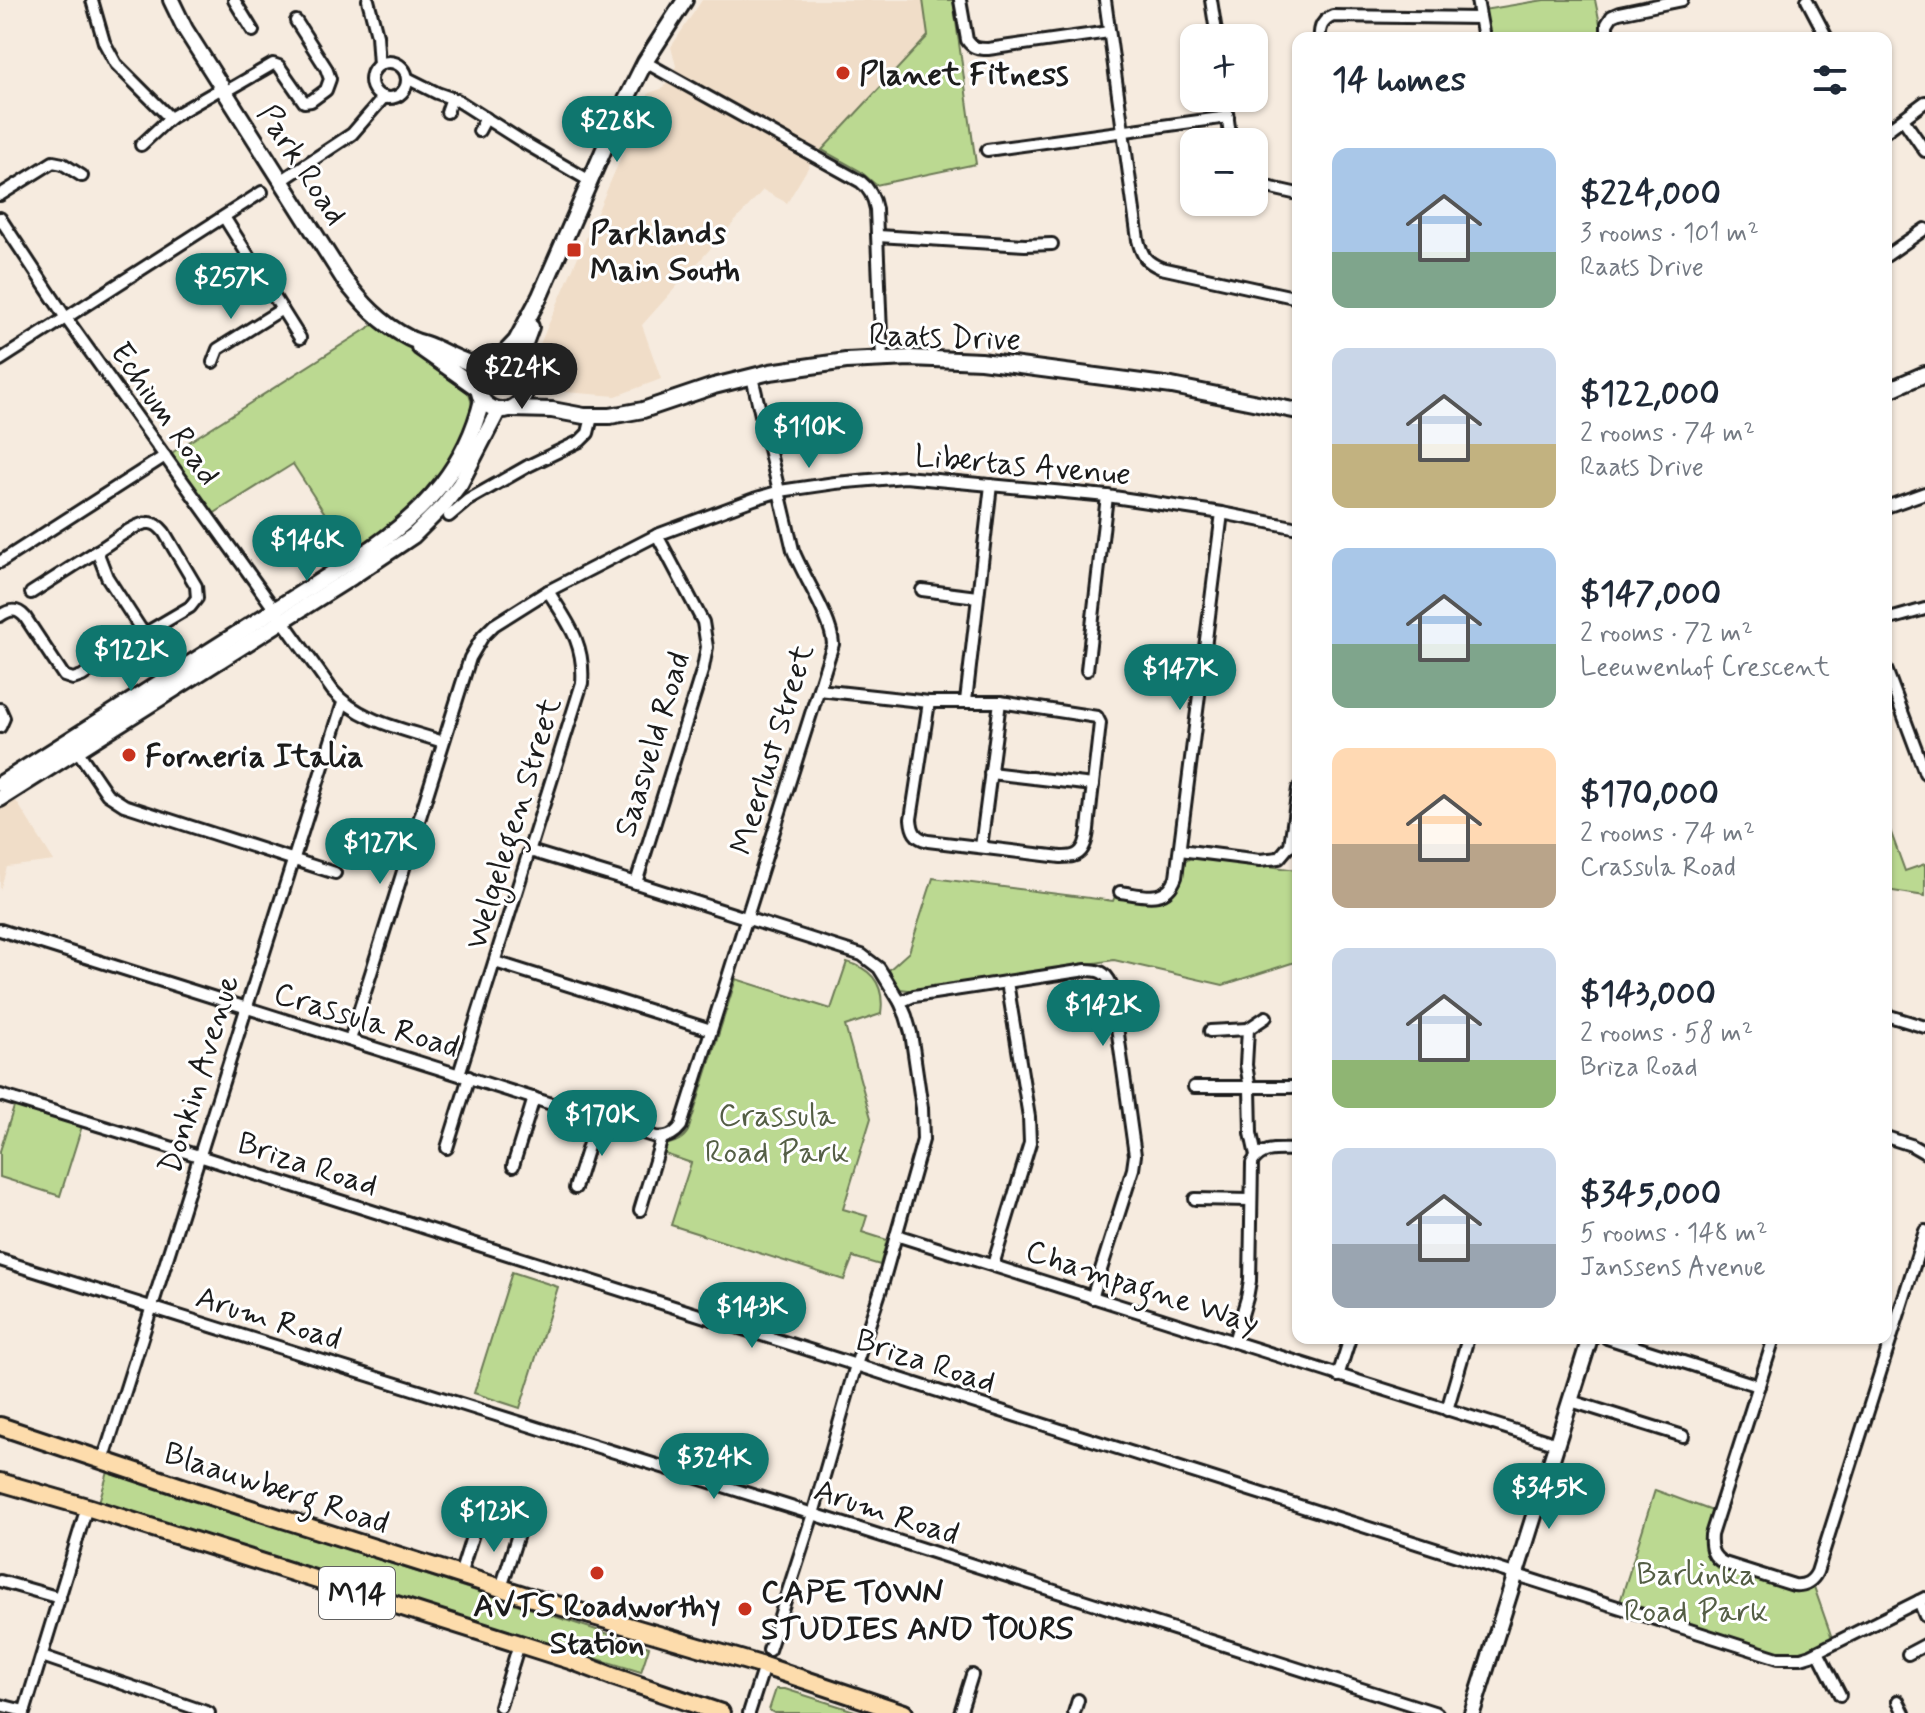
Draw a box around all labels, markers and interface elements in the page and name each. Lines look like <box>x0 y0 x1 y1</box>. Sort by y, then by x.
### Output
map controls <box>1180 24 1268 216</box>
button: + <box>1180 24 1268 112</box>
place label: Planet Fitness <box>859 54 1069 96</box>
text: 14 homes <box>1332 58 1466 103</box>
icon: filters <box>1808 58 1852 102</box>
marker: Planet Fitness <box>834 64 852 82</box>
street label: Park Road <box>247 96 356 234</box>
pin: $228K <box>561 96 673 164</box>
text: $228K <box>580 105 654 139</box>
button: − <box>1180 128 1268 216</box>
text: $224,000 <box>1580 172 1721 217</box>
icon: home <box>1396 180 1492 276</box>
place label: Parklands Main South <box>590 213 740 292</box>
text: 3 rooms · 101 m² <box>1580 217 1759 251</box>
marker: Parklands Main South <box>565 241 583 259</box>
text: Raats Drive <box>1580 251 1704 285</box>
pin: $257K <box>175 253 287 321</box>
text: $257K <box>194 262 268 296</box>
street label: Raats Drive <box>868 314 1022 362</box>
street label: Echium Road <box>100 334 229 494</box>
pin: $224K <box>466 343 578 411</box>
text: $224K <box>484 352 560 386</box>
text: $122,000 <box>1580 372 1720 417</box>
icon: home <box>1396 380 1492 476</box>
pin: $110K <box>753 402 865 470</box>
text: $110K <box>773 411 845 445</box>
text: 2 rooms · 74 m² <box>1580 417 1755 451</box>
street label: Libertas Avenue <box>913 436 1133 496</box>
text: Raats Drive <box>1580 451 1704 485</box>
pin: $146K <box>251 515 363 583</box>
text: $146K <box>270 524 344 558</box>
text: $147,000 <box>1580 572 1721 617</box>
icon: home <box>1396 580 1492 676</box>
text: 2 rooms · 72 m² <box>1580 617 1753 651</box>
pin: $122K <box>75 625 187 693</box>
text: $122K <box>94 634 168 668</box>
street label: Meerlust Street <box>721 639 825 860</box>
pin: $147K <box>1124 644 1236 712</box>
street label: Saasveld Road <box>605 647 701 842</box>
text: Leeuwenhof Crescent <box>1580 651 1830 685</box>
text: $147K <box>1142 653 1218 687</box>
street label: Welgelegen Street <box>456 692 575 956</box>
place label: Forneria Italia <box>145 736 364 778</box>
marker: Forneria Italia <box>120 746 138 764</box>
text: $170,000 <box>1580 772 1719 817</box>
icon: home <box>1396 780 1492 876</box>
text: 2 rooms · 74 m² <box>1580 817 1755 851</box>
pin: $127K <box>324 818 436 886</box>
text: $127K <box>343 827 417 861</box>
text: Crassula Road <box>1580 851 1736 885</box>
street label: Donkin Avenue <box>150 970 250 1179</box>
text: $143,000 <box>1580 972 1716 1017</box>
street label: Crassula Road <box>269 973 464 1069</box>
pin: $142K <box>1047 980 1159 1048</box>
icon: home <box>1396 980 1492 1076</box>
text: $142K <box>1065 989 1141 1023</box>
text: 2 rooms · 58 m² <box>1580 1017 1753 1051</box>
text: Briza Road <box>1580 1051 1698 1085</box>
pin: $170K <box>546 1090 658 1158</box>
park label: Crassula Road Park <box>705 1095 849 1174</box>
text: $170K <box>565 1099 639 1133</box>
street label: Briza Road <box>232 1123 383 1207</box>
text: $345,000 <box>1580 1172 1721 1217</box>
icon: home <box>1396 1180 1492 1276</box>
text: 5 rooms · 148 m² <box>1580 1217 1767 1251</box>
street label: Champagne Way <box>1019 1230 1265 1348</box>
text: Janssens Avenue <box>1580 1251 1766 1285</box>
street label: Arum Road <box>191 1277 346 1361</box>
pin: $143K <box>696 1282 808 1350</box>
text: $143K <box>716 1291 788 1325</box>
street label: Briza Road <box>850 1320 1001 1404</box>
street label: Blaauwberg Road <box>158 1433 394 1548</box>
pin: $324K <box>658 1433 770 1501</box>
text: $324K <box>677 1442 751 1476</box>
pin: $345K <box>1493 1463 1605 1531</box>
street label: Arum Road <box>809 1470 964 1556</box>
text: $345K <box>1511 1472 1587 1506</box>
pin: $123K <box>438 1486 550 1554</box>
text: $123K <box>459 1495 529 1529</box>
park label: Barlinka Road Park <box>1624 1554 1768 1633</box>
marker: AVTS Roadworthy Station <box>588 1564 606 1582</box>
road number: M14 <box>319 1567 395 1619</box>
place label: CAPE TOWN STUDIES AND TOURS <box>761 1572 1073 1651</box>
place label: AVTS Roadworthy Station <box>473 1586 721 1665</box>
marker: CAPE TOWN STUDIES AND TOURS <box>736 1600 754 1618</box>

